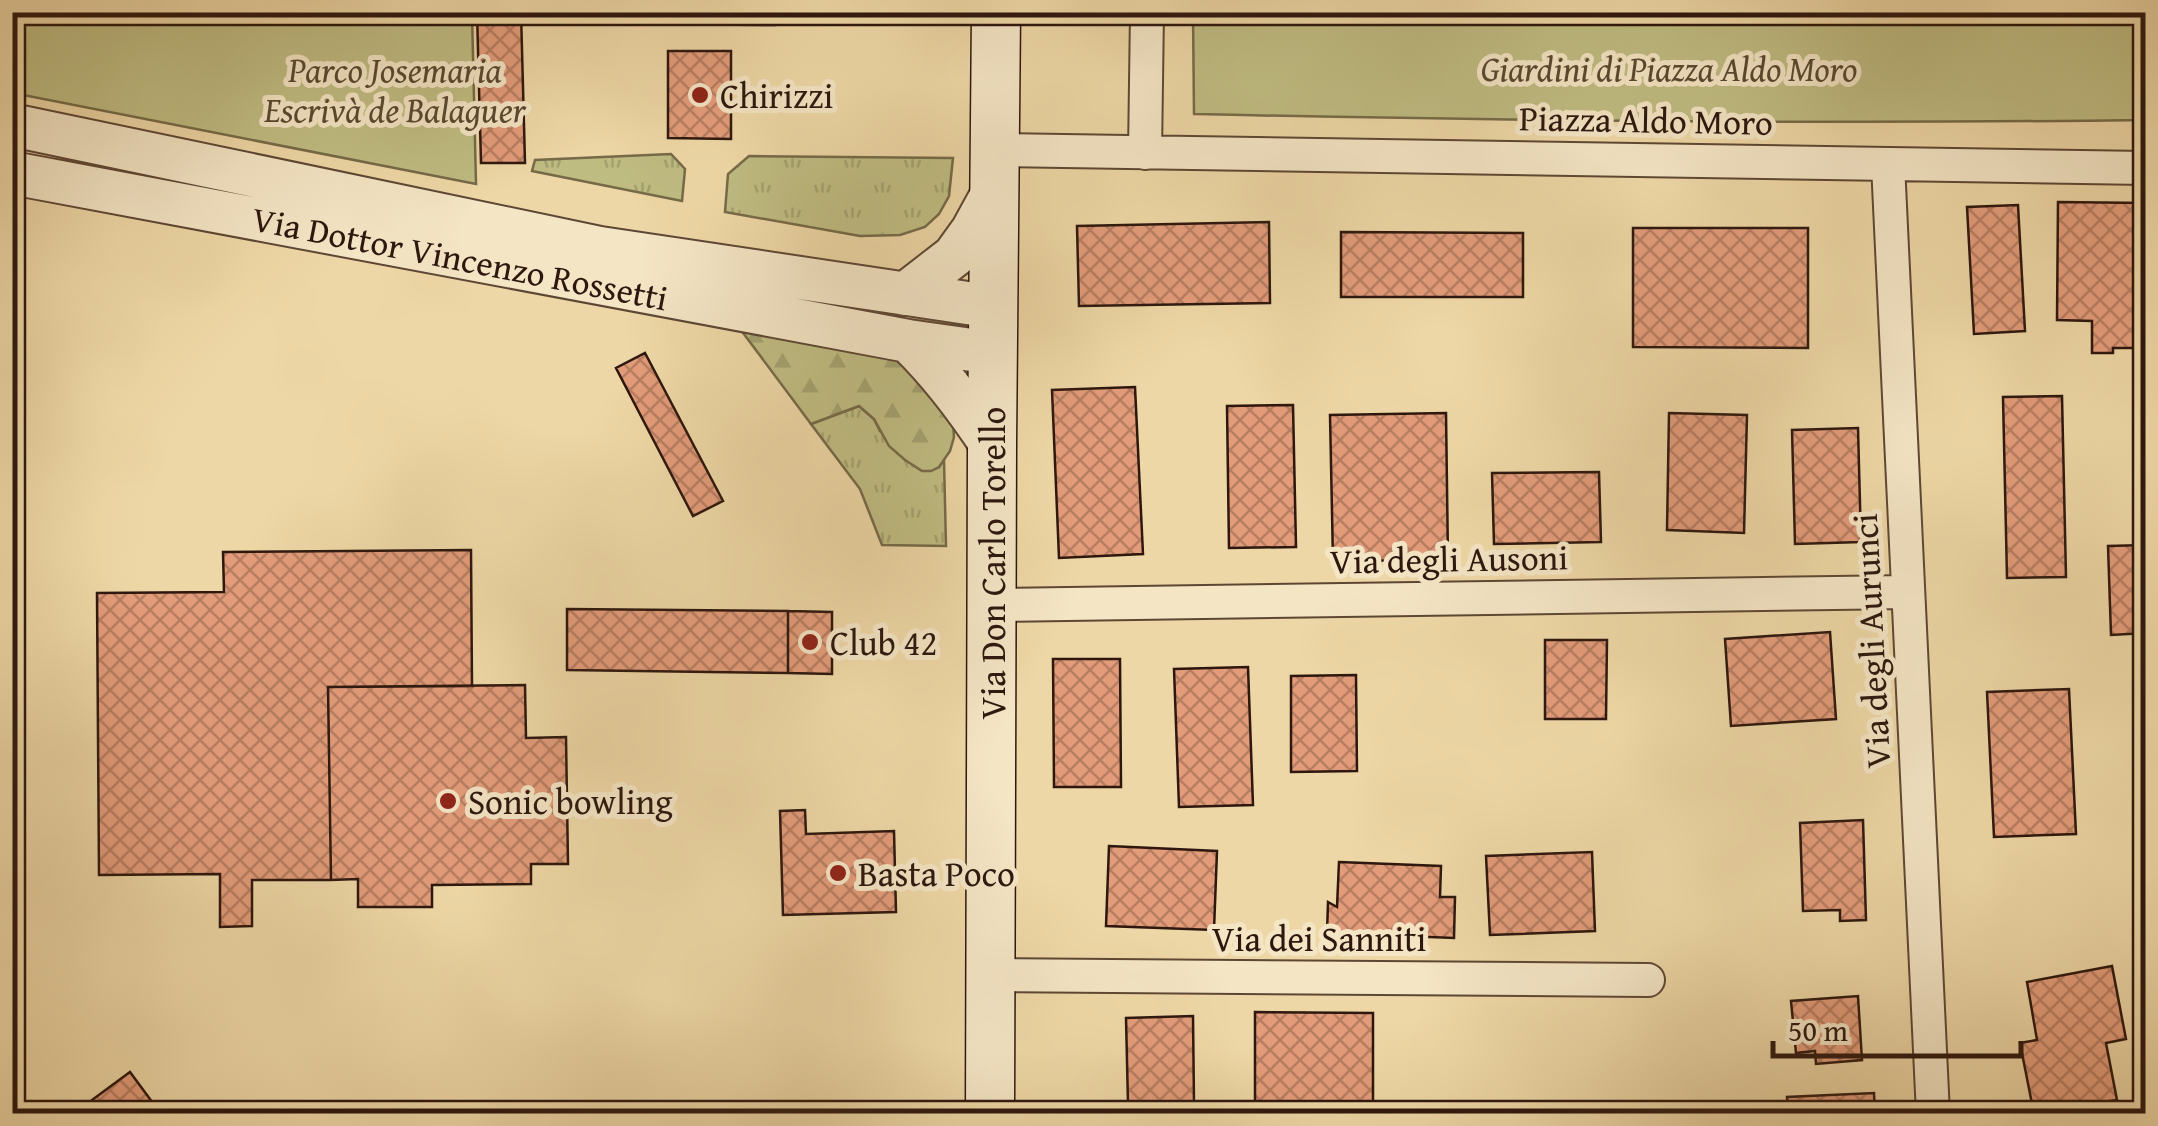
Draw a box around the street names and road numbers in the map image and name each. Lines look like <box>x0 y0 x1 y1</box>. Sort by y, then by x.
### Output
street label: Piazza Aldo Moro <box>1519 92 1773 148</box>
street label: Via Dottor Vincenzo Rossetti <box>248 193 672 323</box>
street label: Via Don Carlo Torello <box>967 407 1018 719</box>
street label: Via degli Aurunci <box>1839 512 1903 770</box>
street label: Via degli Ausoni <box>1329 531 1569 587</box>
street label: Via dei Sanniti <box>1212 913 1426 964</box>

